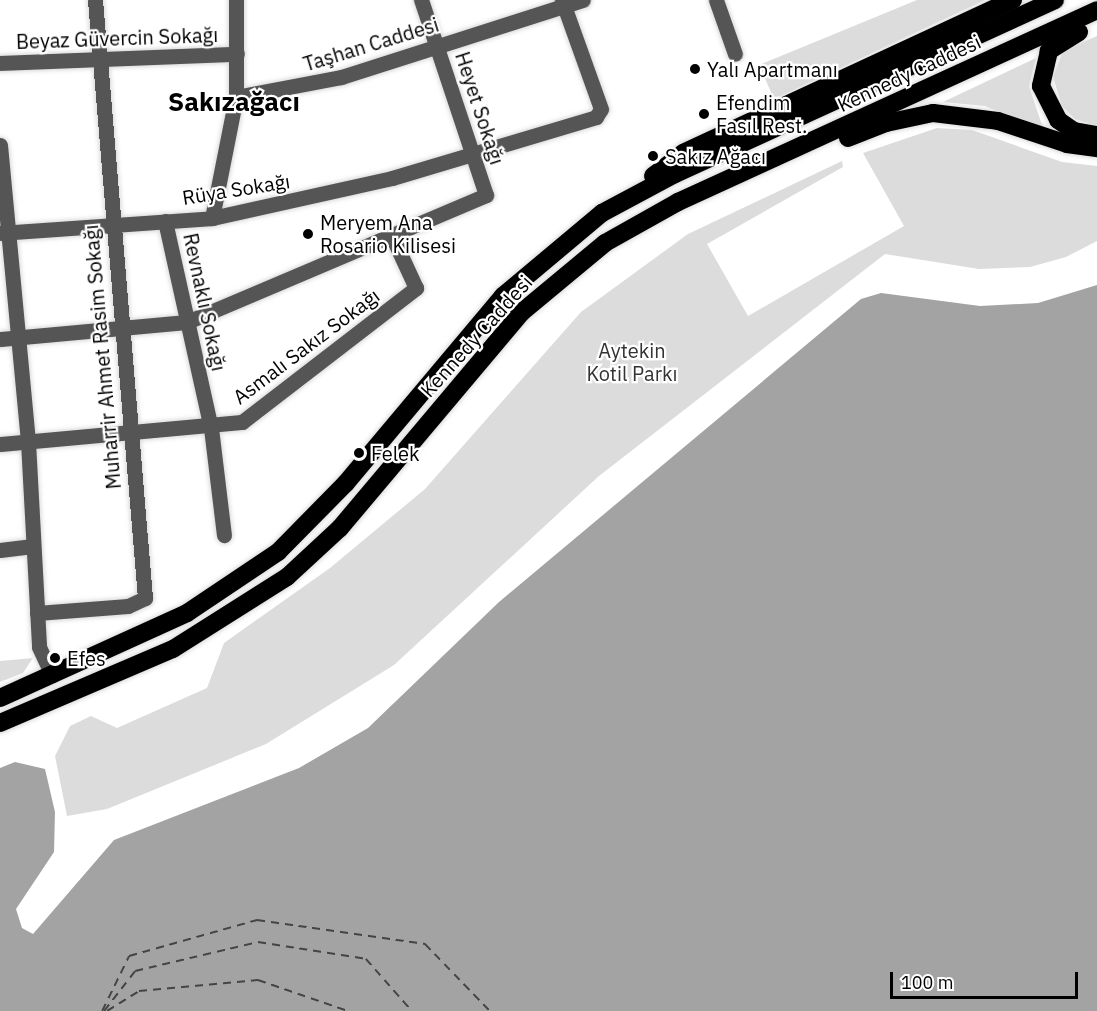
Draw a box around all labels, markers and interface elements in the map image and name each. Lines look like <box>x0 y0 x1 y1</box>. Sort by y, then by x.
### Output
street label: Taşhan Caddesi <box>300 12 442 76</box>
street label: Beyaz Güvercin Sokağı <box>16 22 218 54</box>
street label: Kennedy Caddesi <box>834 29 984 117</box>
street label: Heyet Sokağı <box>450 49 510 167</box>
place label: Yalı Apartmanı <box>707 57 838 81</box>
marker: Yalı Apartmanı <box>688 62 702 76</box>
district label: Sakızağacı <box>168 86 300 118</box>
place label: Efendim Fasıl Rest. <box>716 90 807 137</box>
marker: Efendim Fasıl Rest. <box>697 107 711 121</box>
place label: Sakız Ağacı <box>665 144 766 168</box>
marker: Sakız Ağacı <box>646 149 660 163</box>
street label: Rüya Sokağı <box>180 169 292 209</box>
place label: Meryem Ana Rosario Kilisesi <box>320 210 456 257</box>
street label: Muharrir Ahmet Rasim Sokağı <box>78 224 126 490</box>
marker: Meryem Ana Rosario Kilisesi <box>301 227 315 241</box>
street label: Revnaklı Sokağı <box>179 231 231 373</box>
street label: Kennedy Caddesi <box>415 270 537 402</box>
street label: Asmalı Sakız Sokağı <box>228 283 384 409</box>
park label: Aytekin Kotil Parkı <box>586 338 678 385</box>
place label: Felek <box>371 441 420 465</box>
marker: Felek <box>352 446 366 460</box>
place label: Efes <box>67 646 106 670</box>
marker: Efes <box>48 651 62 665</box>
scale bar <box>893 960 1080 998</box>
text: 100 m <box>901 971 953 994</box>

